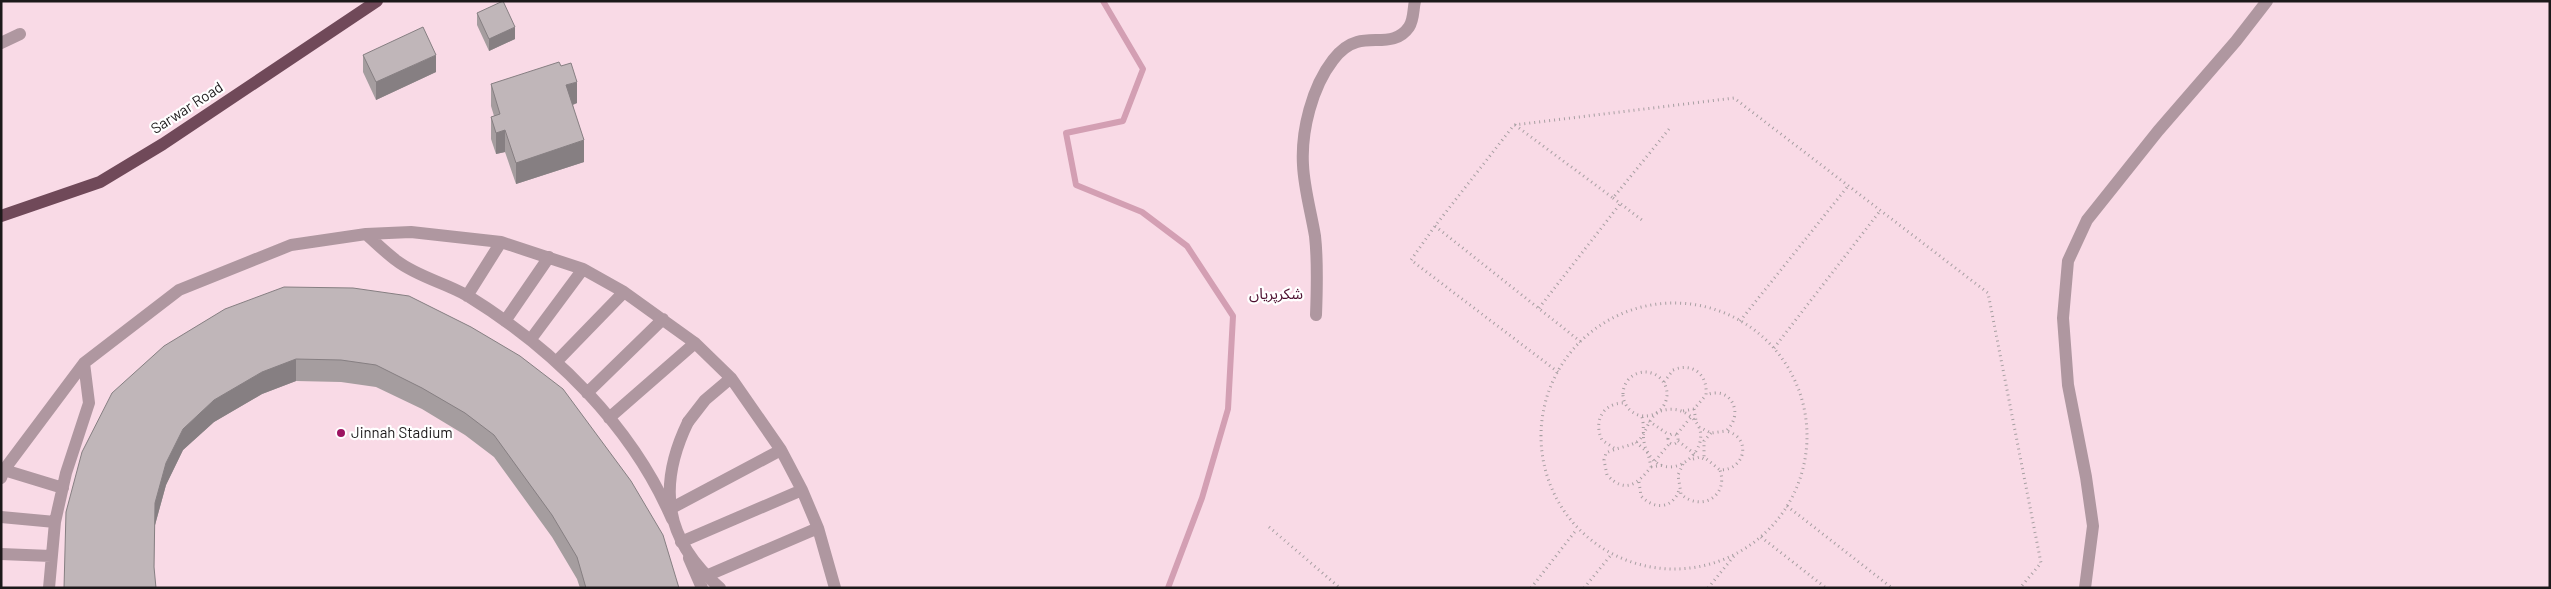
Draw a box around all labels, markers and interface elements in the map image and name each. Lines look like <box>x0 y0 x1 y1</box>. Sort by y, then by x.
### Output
street label: Sarwar Road <box>147 77 226 137</box>
park label: شکرپریاں <box>1249 284 1303 304</box>
place label: Jinnah Stadium <box>351 423 453 441</box>
marker: Jinnah Stadium <box>335 427 347 439</box>

